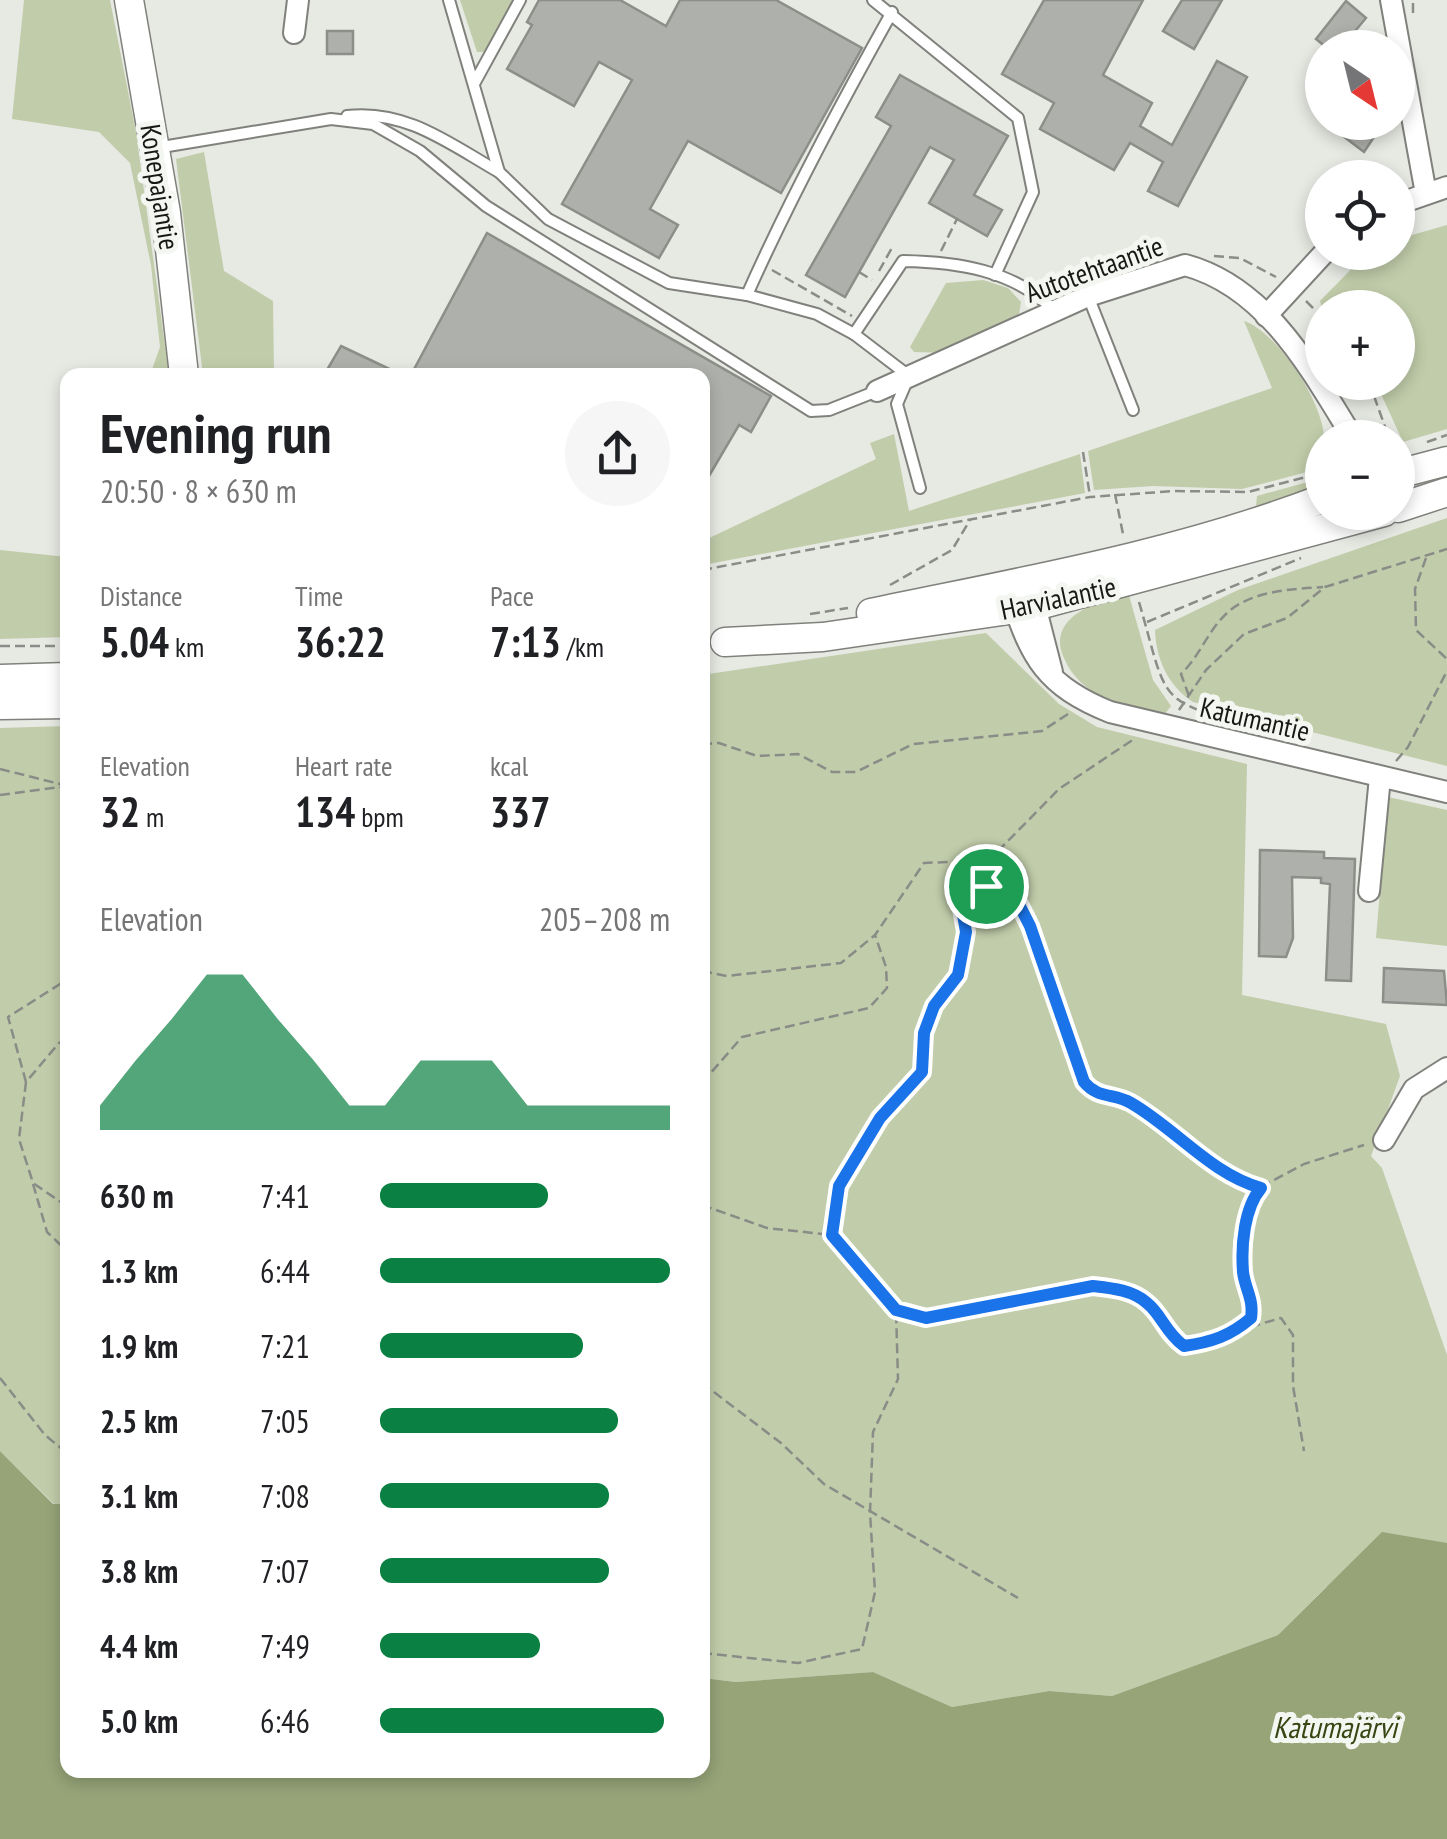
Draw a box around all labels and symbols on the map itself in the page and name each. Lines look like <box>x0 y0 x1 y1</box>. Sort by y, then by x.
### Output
north arrow <box>1305 30 1415 140</box>
street label: Konepajantie <box>132 121 189 252</box>
street label: Autotehtaantie <box>1020 227 1168 311</box>
street label: Harvialantie <box>997 567 1119 628</box>
street label: Katumantie <box>1197 688 1314 749</box>
pin <box>944 844 1029 929</box>
water label: Katumajärvi <box>1273 1707 1400 1746</box>

